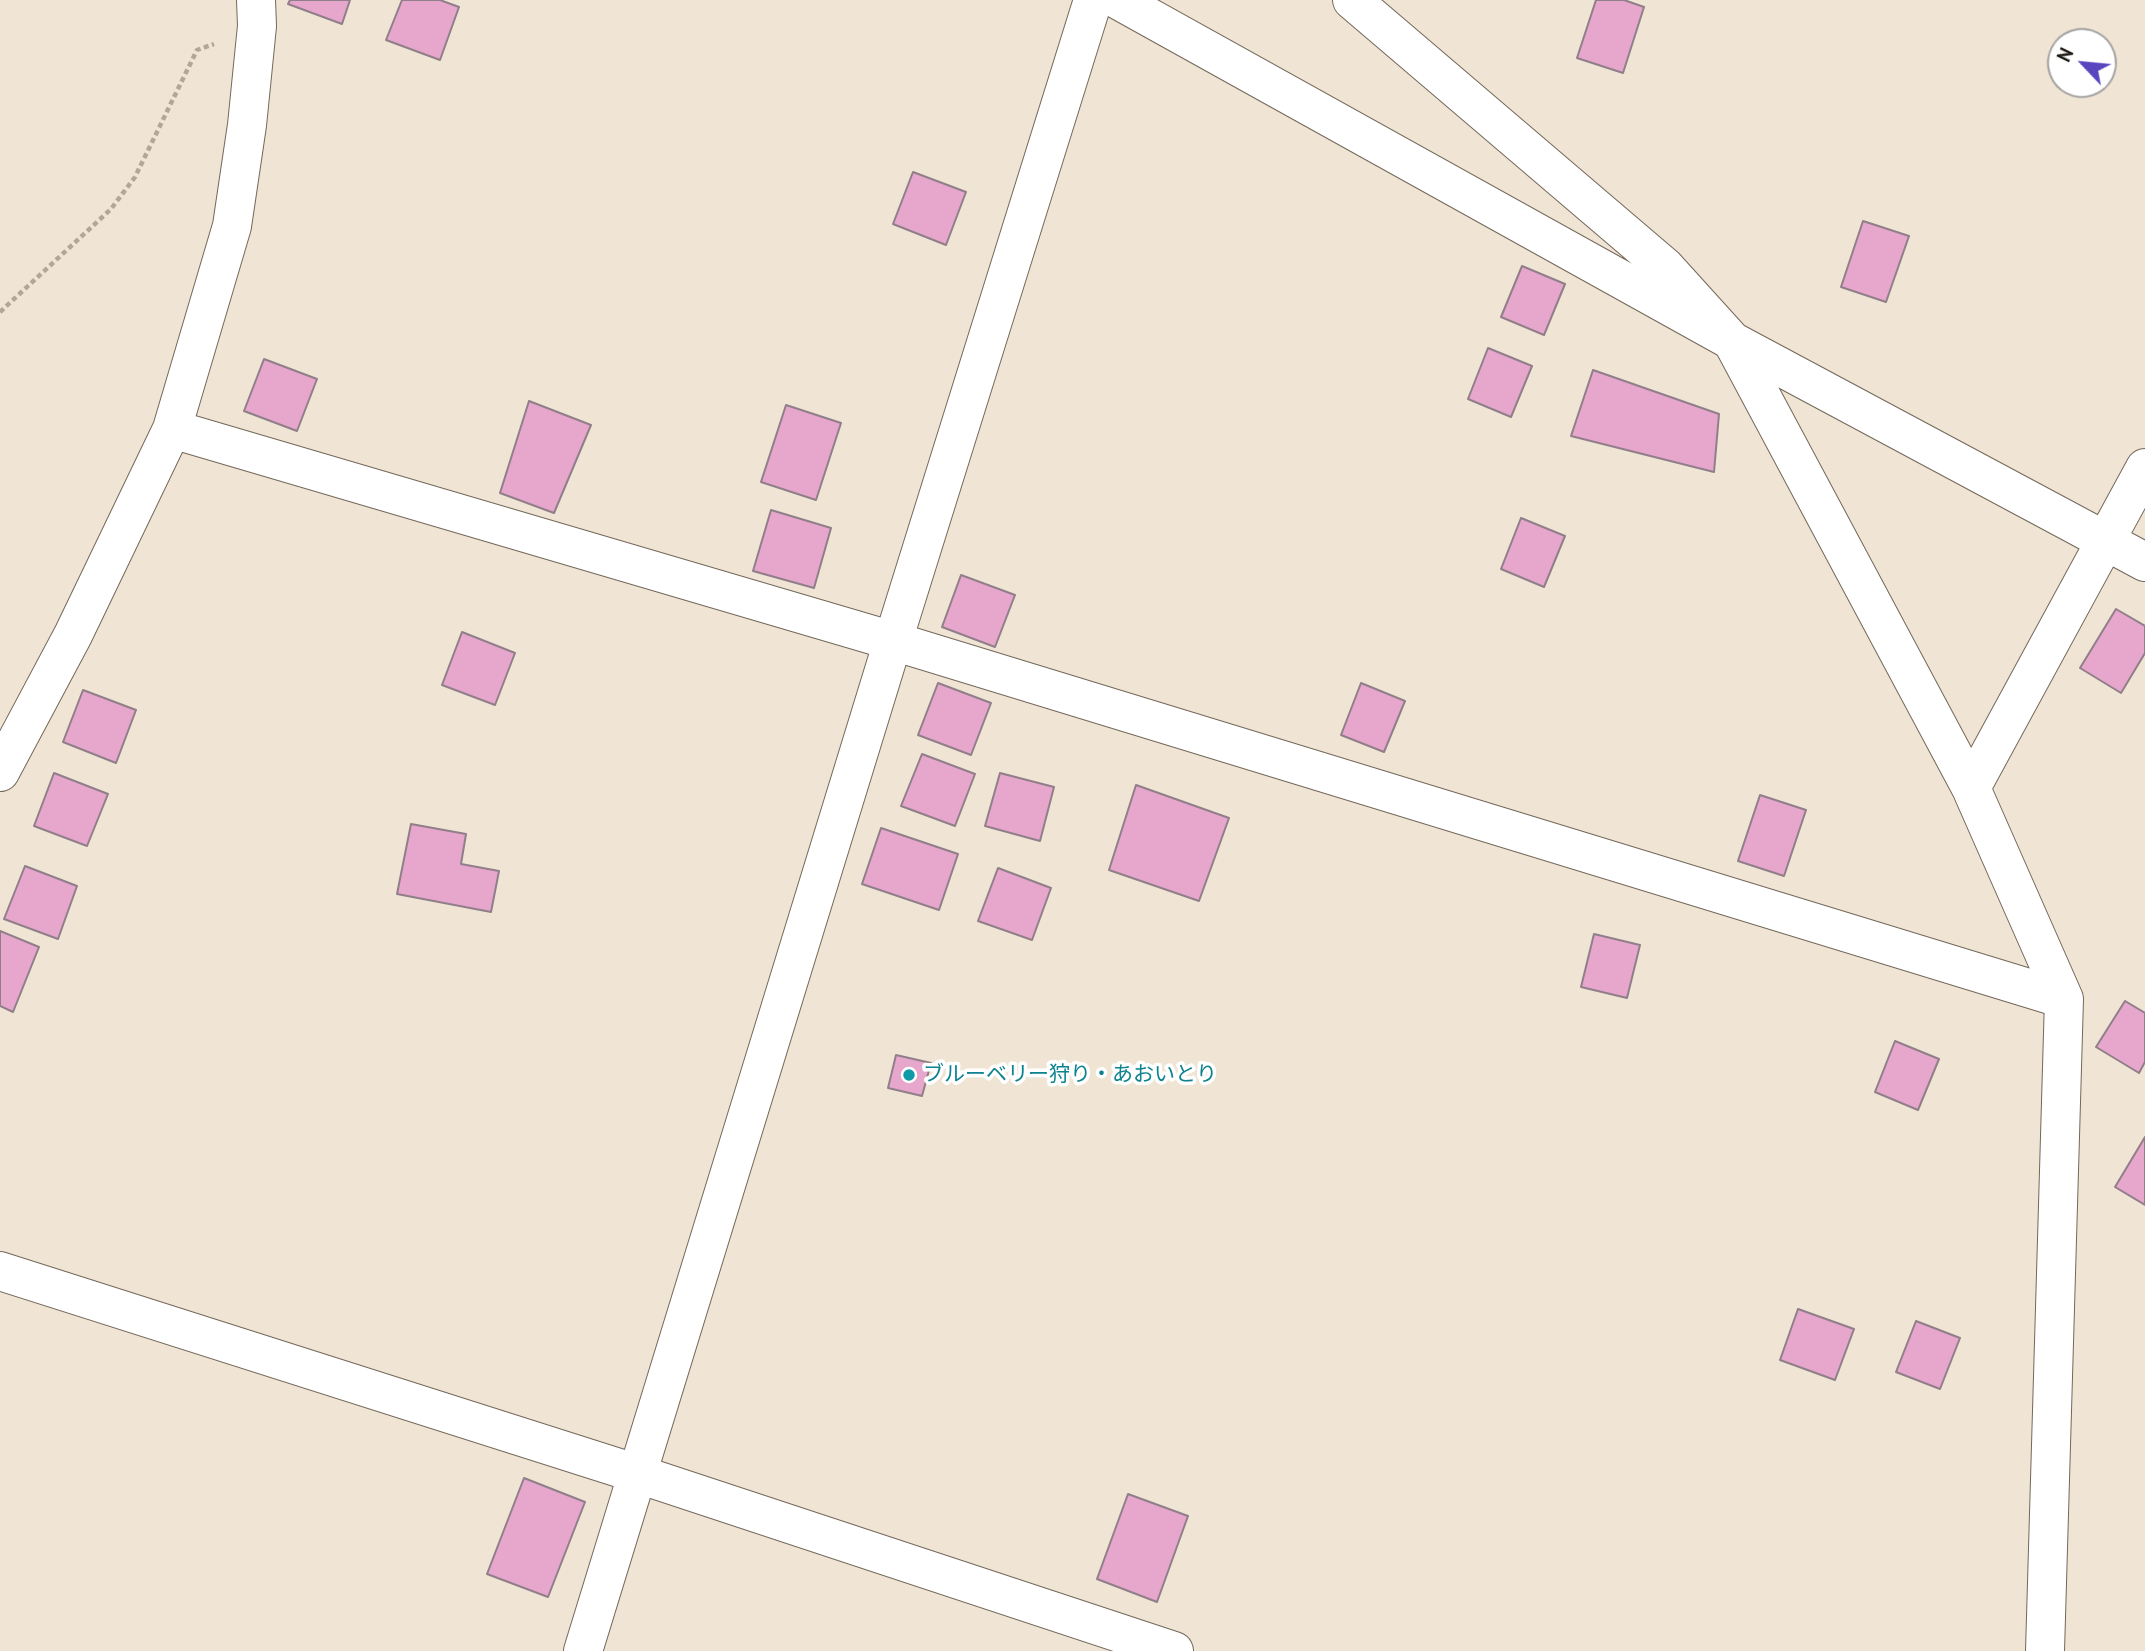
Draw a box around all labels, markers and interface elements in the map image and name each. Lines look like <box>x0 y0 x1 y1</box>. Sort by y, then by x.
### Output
north arrow <box>2047 28 2117 98</box>
text: N <box>2051 44 2078 66</box>
place label: ブルーベリー狩り・あおいとり <box>923 1062 1217 1088</box>
marker: ブルーベリー狩り・あおいとり <box>901 1067 917 1083</box>

